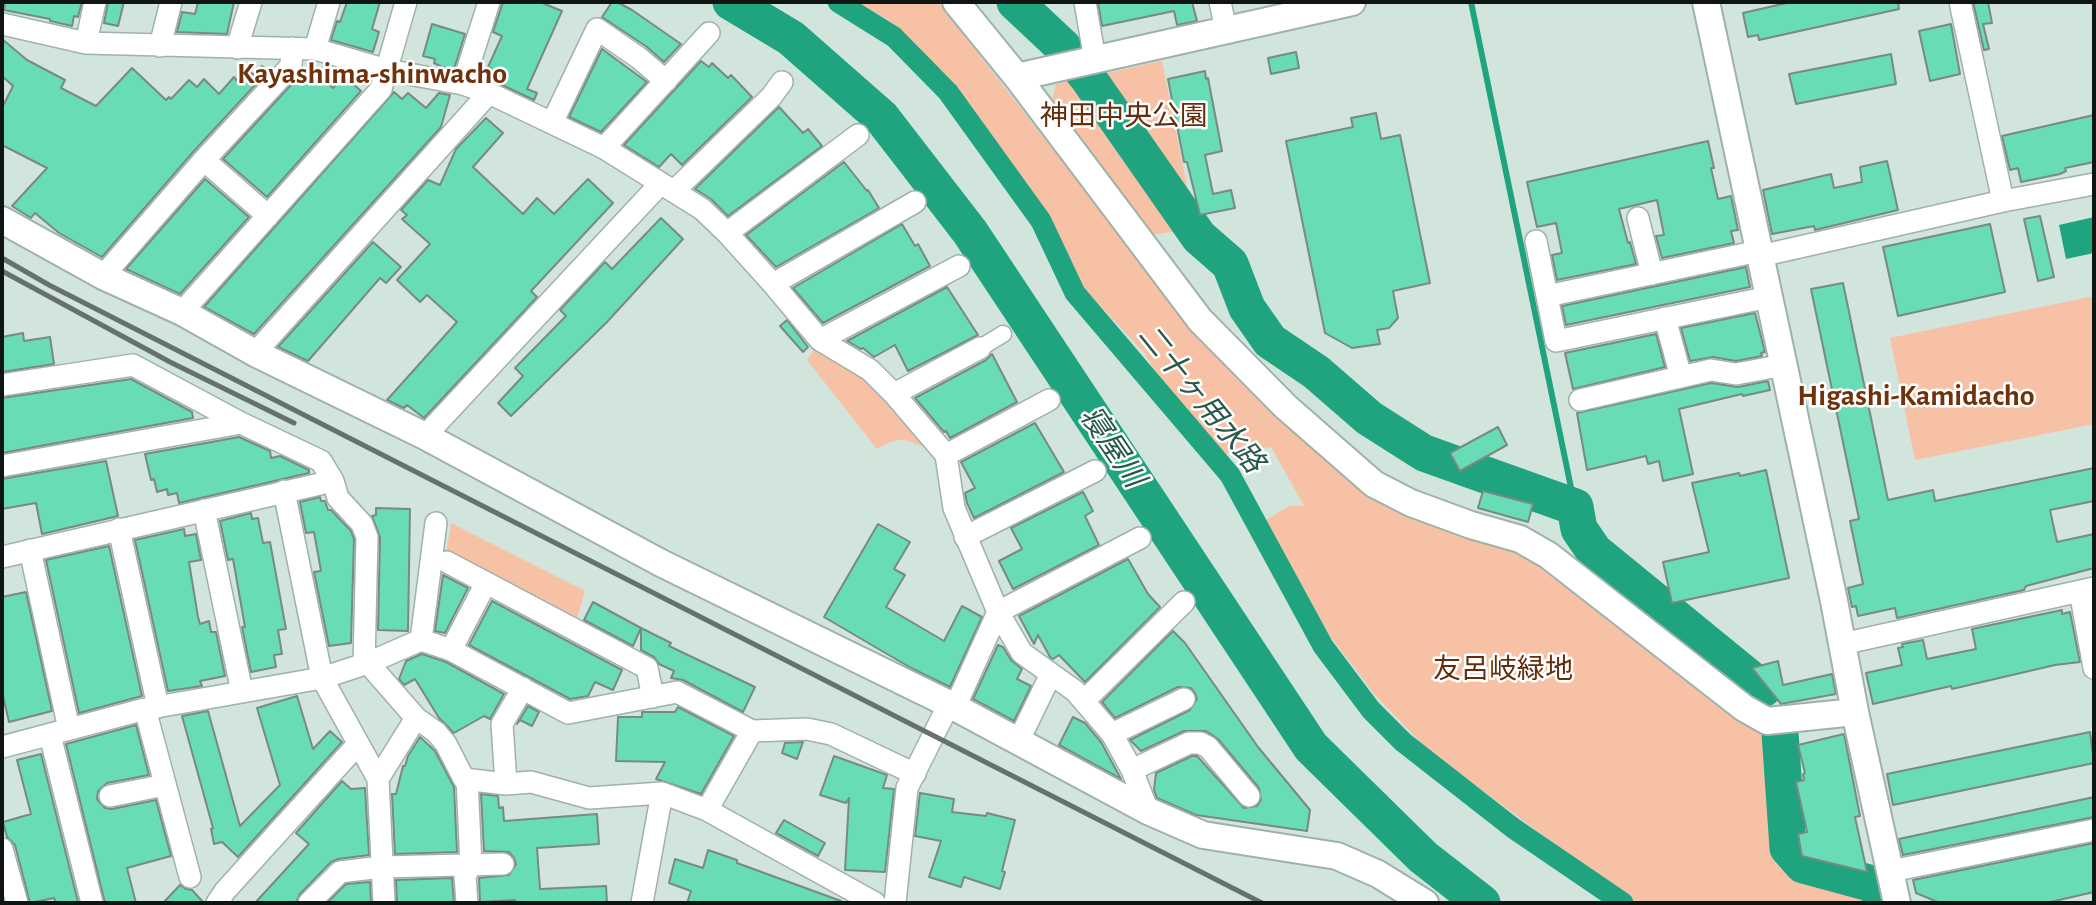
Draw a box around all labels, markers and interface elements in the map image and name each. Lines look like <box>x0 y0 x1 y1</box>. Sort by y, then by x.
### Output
district label: Kayashima-shinwacho <box>237 56 507 92</box>
park label: 神田中央公園 <box>1040 100 1208 134</box>
water label: 二十ヶ用水路 <box>1130 318 1272 480</box>
district label: Higashi-Kamidacho <box>1797 378 2035 414</box>
water label: 寝屋川 <box>1072 400 1152 494</box>
park label: 友呂岐緑地 <box>1433 653 1573 687</box>

